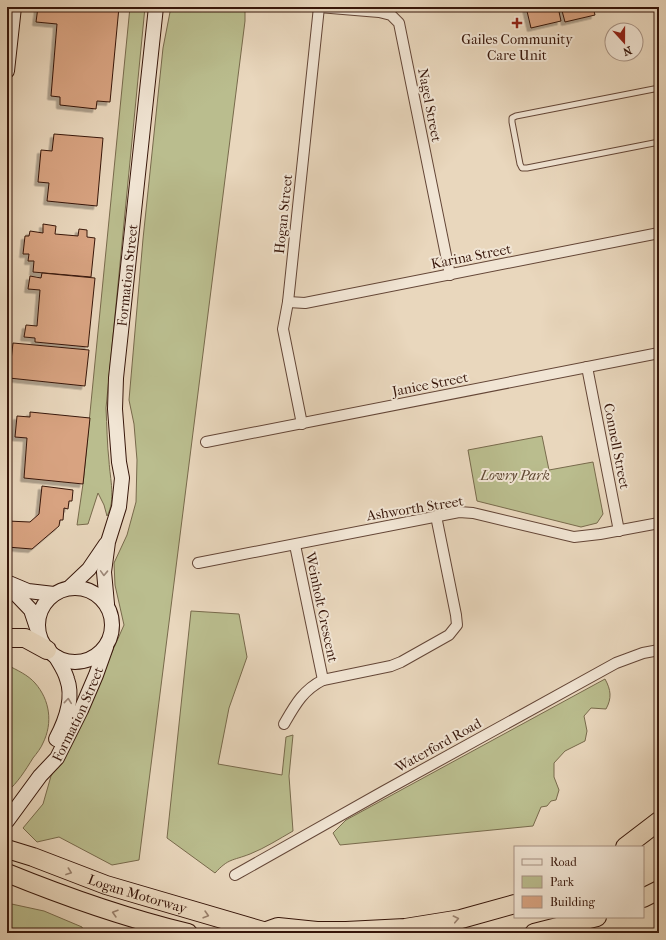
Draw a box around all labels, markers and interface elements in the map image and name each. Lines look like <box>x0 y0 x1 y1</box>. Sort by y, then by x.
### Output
marker: Gailes Community Care Unit <box>511 17 523 29</box>
north arrow <box>604 22 644 62</box>
place label: Gailes Community Care Unit <box>461 31 573 64</box>
text: N <box>621 43 634 59</box>
street label: Nagel Street <box>414 67 445 144</box>
street label: Hogan Street <box>271 173 296 255</box>
street label: Formation Street <box>114 223 142 327</box>
street label: Karina Street <box>429 240 513 273</box>
street label: Janice Street <box>390 369 469 400</box>
street label: Connell Street <box>600 402 633 491</box>
park label: Lowry Park <box>479 467 550 484</box>
street label: Ashworth Street <box>364 492 465 525</box>
street label: Weinholt Crescent <box>301 550 341 664</box>
one-way arrow <box>100 570 108 576</box>
street label: Formation Street <box>49 665 107 765</box>
one-way arrow <box>64 698 73 704</box>
street label: Waterford Road <box>391 715 485 777</box>
legend <box>514 846 644 918</box>
text: Road <box>550 855 577 869</box>
one-way arrow <box>65 867 72 876</box>
street label: Logan Motorway <box>85 871 189 917</box>
text: Park <box>550 875 575 889</box>
text: Building <box>550 895 595 909</box>
one-way arrow <box>111 909 118 918</box>
one-way arrow <box>203 910 210 919</box>
one-way arrow <box>453 916 459 924</box>

